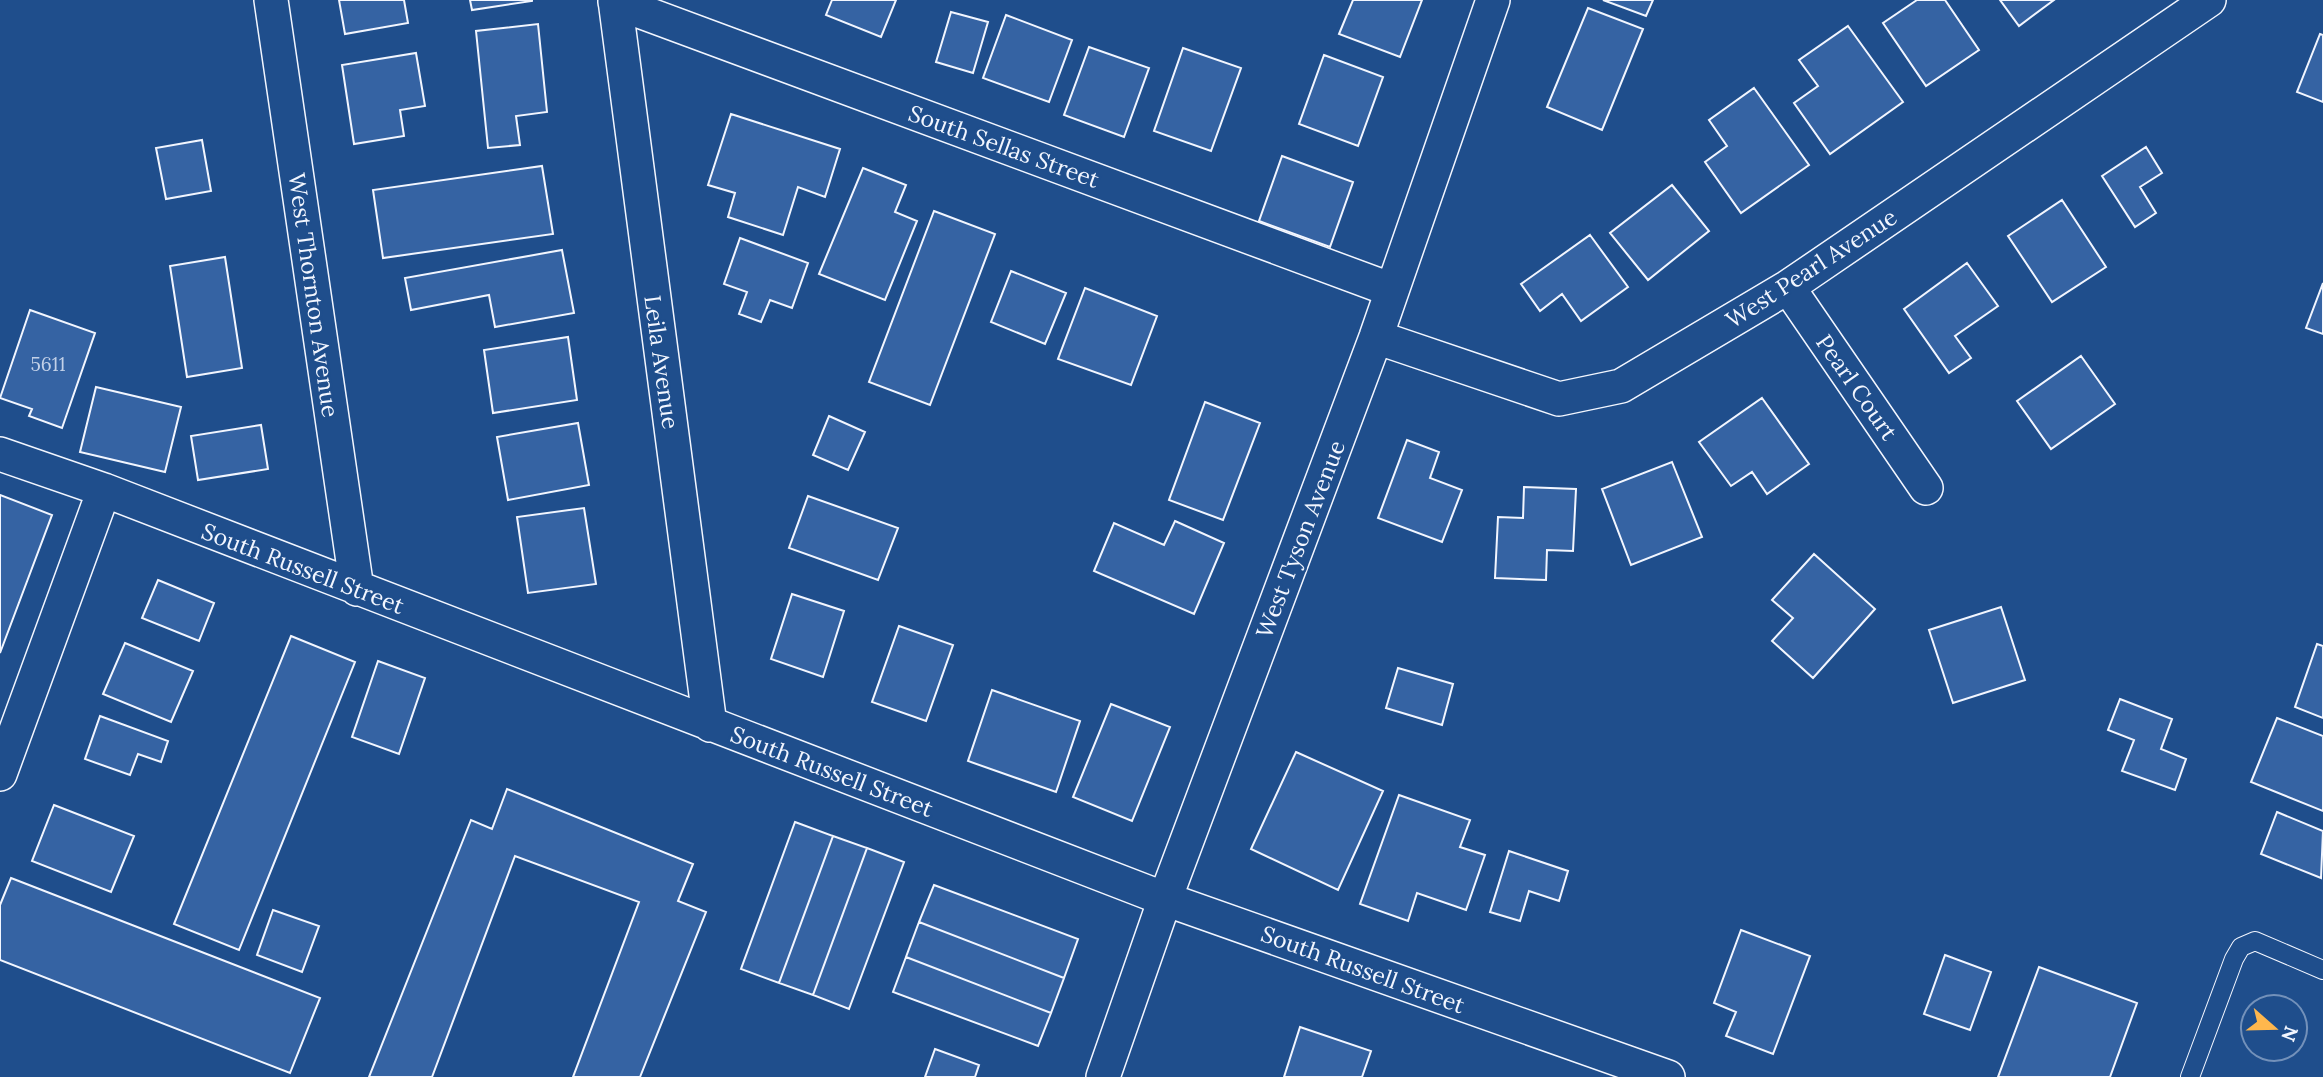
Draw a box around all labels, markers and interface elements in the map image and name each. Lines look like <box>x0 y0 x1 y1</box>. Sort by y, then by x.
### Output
street label: South Sellas Street <box>905 98 1103 194</box>
street label: West Thornton Avenue <box>283 171 345 419</box>
street label: West Pearl Avenue <box>1720 202 1902 334</box>
street label: Leila Avenue <box>638 293 686 431</box>
street label: Pearl Court <box>1810 329 1904 446</box>
house number: 5611 <box>30 352 66 376</box>
street label: West Tyson Avenue <box>1249 436 1351 642</box>
street label: South Russell Street <box>198 516 408 620</box>
street label: South Russell Street <box>727 719 937 823</box>
street label: South Russell Street <box>1257 919 1469 1019</box>
north arrow <box>2239 993 2309 1063</box>
text: N <box>2276 1023 2304 1045</box>

